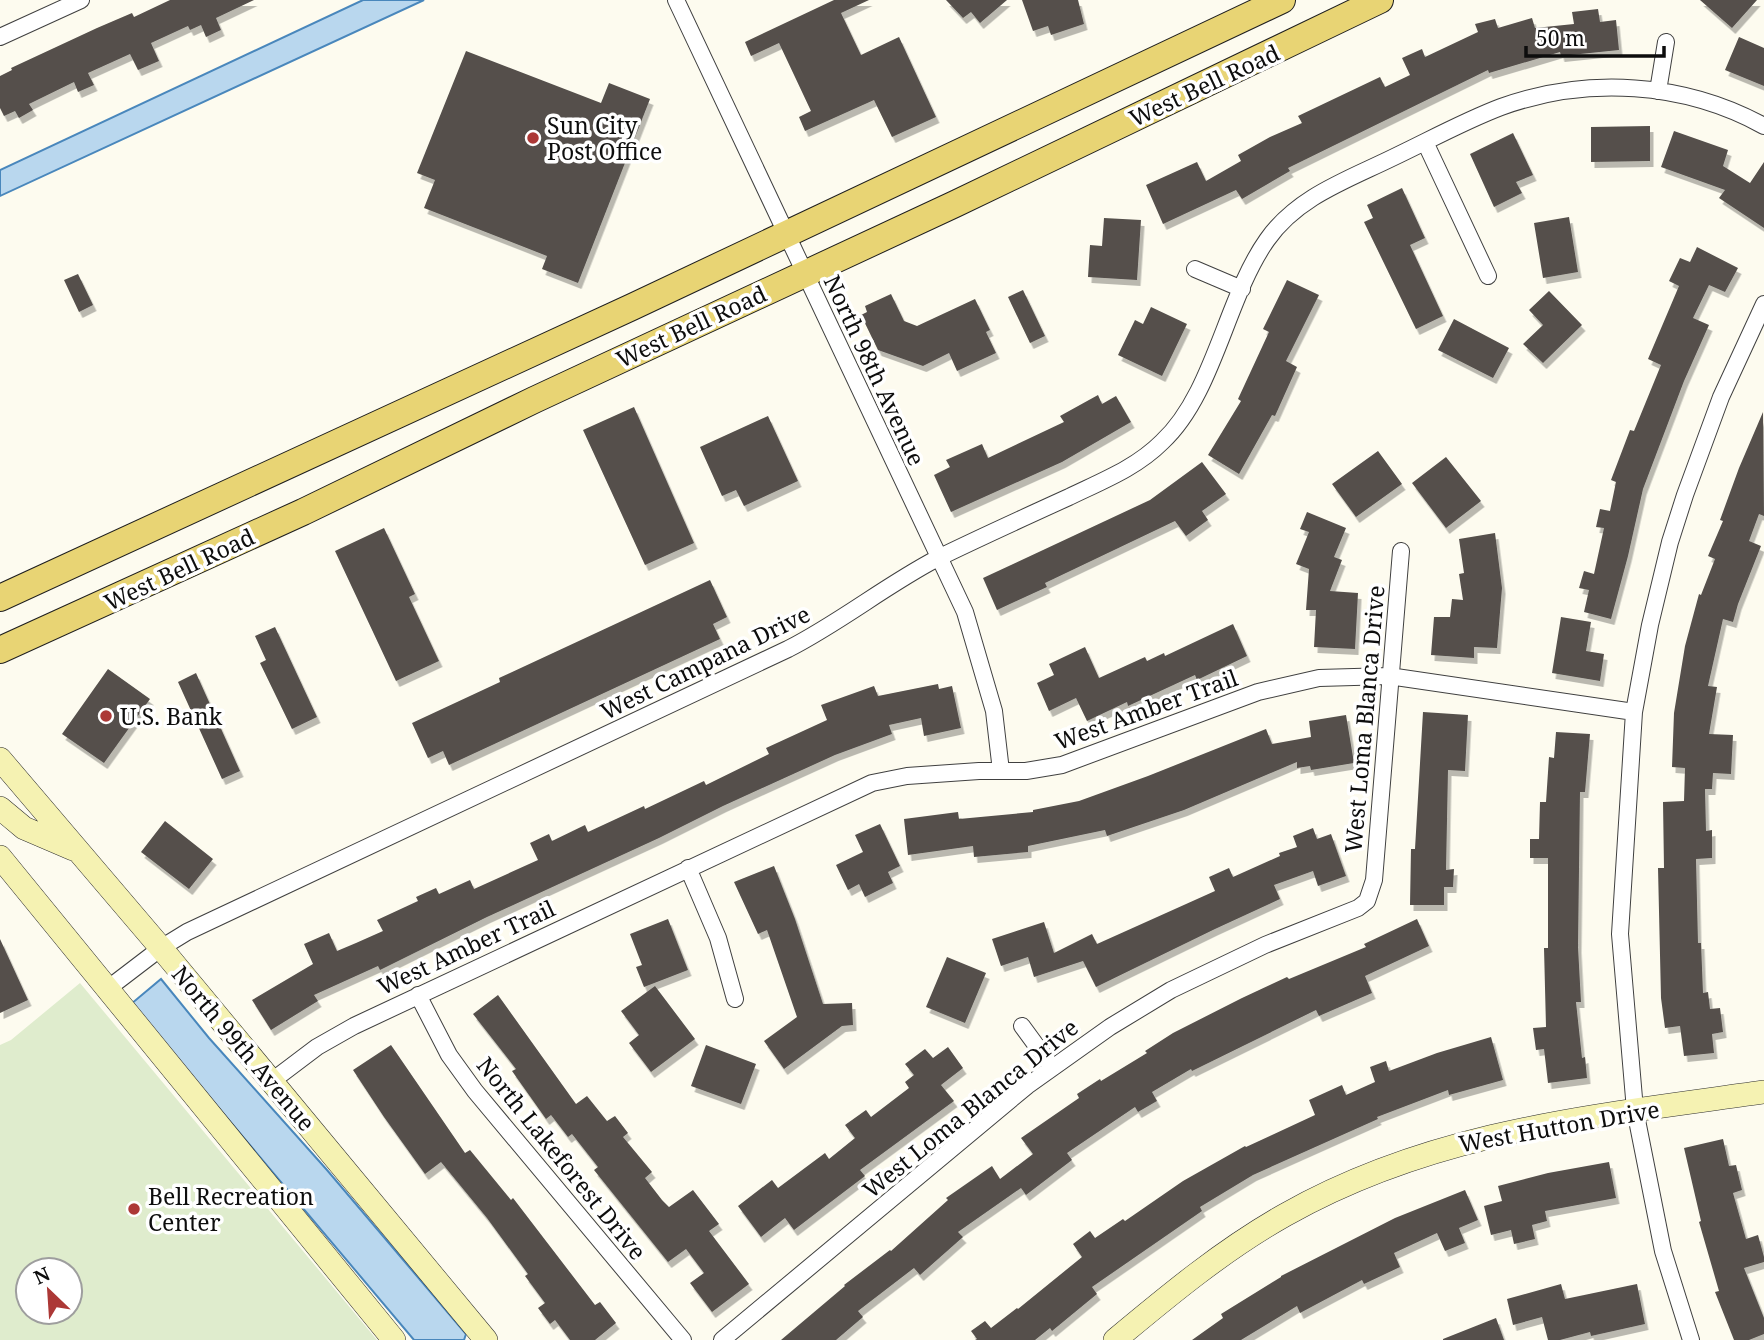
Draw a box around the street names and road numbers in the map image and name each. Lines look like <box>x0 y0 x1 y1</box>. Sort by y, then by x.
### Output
street label: West Bell Road <box>1124 36 1284 134</box>
street label: North 98th Avenue <box>817 269 933 471</box>
street label: West Bell Road <box>611 277 771 375</box>
street label: West Bell Road <box>99 520 259 618</box>
street label: West Loma Blanca Drive <box>1336 584 1392 854</box>
street label: West Campana Drive <box>595 597 815 727</box>
street label: West Amber Trail <box>1050 661 1242 757</box>
street label: West Amber Trail <box>372 892 560 1002</box>
street label: North 99th Avenue <box>165 958 323 1138</box>
street label: West Loma Blanca Drive <box>856 1011 1084 1205</box>
street label: North Lakeforest Drive <box>470 1050 654 1266</box>
street label: West Hutton Drive <box>1456 1093 1662 1159</box>

